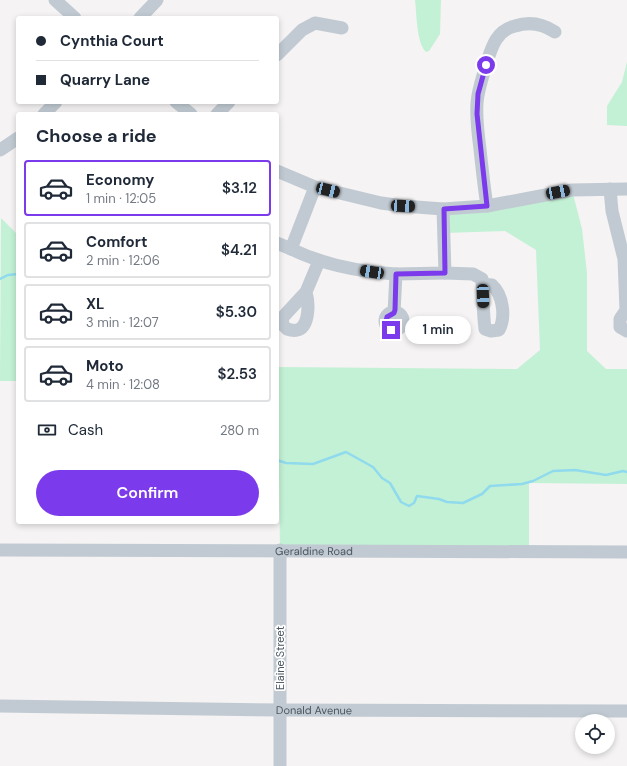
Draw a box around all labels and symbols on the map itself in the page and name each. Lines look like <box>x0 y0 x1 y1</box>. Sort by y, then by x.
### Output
route start <box>477 56 495 74</box>
car <box>315 181 341 199</box>
car <box>545 184 571 200</box>
car <box>391 199 415 213</box>
car <box>359 264 385 280</box>
car <box>477 284 489 308</box>
callout: 1 min <box>405 316 471 344</box>
route end <box>382 321 400 339</box>
street label: Geraldine Road <box>275 544 353 558</box>
street label: Elaine Street <box>273 626 287 690</box>
street label: Donald Avenue <box>276 703 352 717</box>

